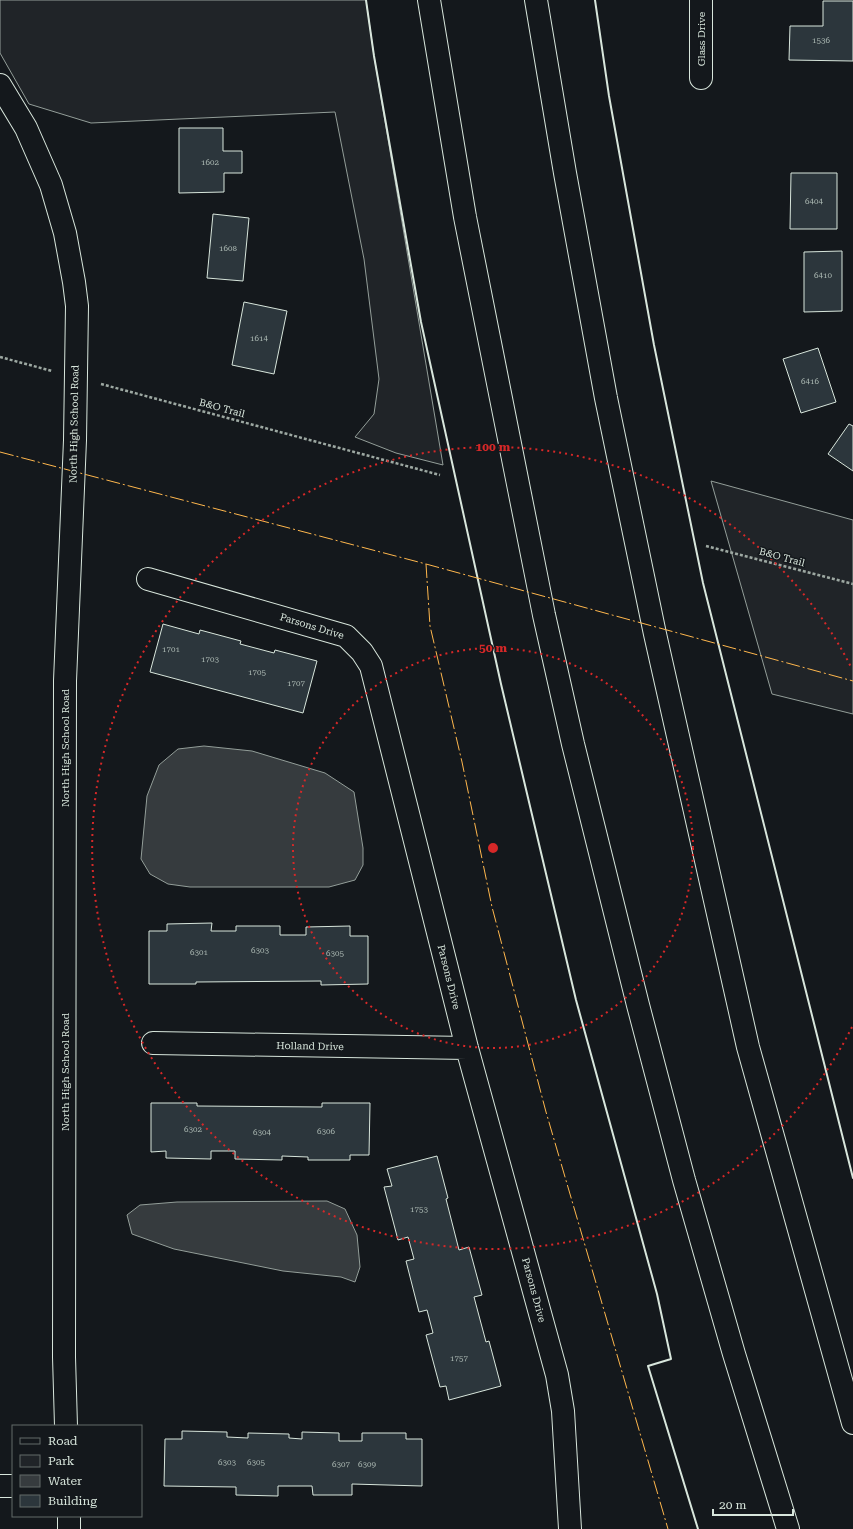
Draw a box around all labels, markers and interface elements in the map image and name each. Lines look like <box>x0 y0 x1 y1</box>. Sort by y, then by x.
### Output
street label: Glass Drive <box>696 11 707 66</box>
house number: 1536 <box>812 36 830 45</box>
house number: 1602 <box>201 158 219 167</box>
house number: 6404 <box>805 197 823 206</box>
house number: 1608 <box>219 244 237 253</box>
house number: 6410 <box>814 271 832 280</box>
house number: 1614 <box>250 334 268 343</box>
street label: North High School Road <box>67 364 81 483</box>
house number: 6416 <box>801 377 819 386</box>
street label: B&O Trail <box>198 397 246 419</box>
text: 100 m <box>476 440 511 454</box>
street label: B&O Trail <box>758 546 806 568</box>
street label: Parsons Drive <box>279 611 346 641</box>
text: 50 m <box>479 641 507 655</box>
house number: 1701 <box>162 645 180 654</box>
house number: 1703 <box>201 655 219 664</box>
house number: 1705 <box>248 668 266 677</box>
house number: 1707 <box>287 679 305 688</box>
street label: North High School Road <box>60 688 71 807</box>
centre of rings <box>486 841 500 855</box>
street label: Parsons Drive <box>436 943 462 1011</box>
house number: 6303 <box>251 946 269 955</box>
house number: 6301 <box>190 948 208 957</box>
house number: 6305 <box>326 949 344 958</box>
street label: North High School Road <box>60 1012 71 1131</box>
street label: Holland Drive <box>276 1040 344 1052</box>
house number: 6302 <box>184 1125 202 1134</box>
house number: 6306 <box>317 1127 335 1136</box>
house number: 6304 <box>253 1128 271 1137</box>
house number: 1753 <box>410 1205 428 1214</box>
street label: Parsons Drive <box>520 1257 548 1324</box>
house number: 1757 <box>450 1354 468 1363</box>
legend <box>12 1425 142 1517</box>
text: Road <box>48 1434 78 1448</box>
text: Park <box>48 1454 75 1468</box>
house number: 6303 <box>218 1458 236 1467</box>
house number: 6305 <box>247 1458 265 1467</box>
house number: 6307 <box>332 1460 350 1469</box>
house number: 6309 <box>358 1460 376 1469</box>
text: Water <box>48 1474 82 1488</box>
scale bar <box>713 1491 793 1517</box>
text: Building <box>48 1494 97 1508</box>
text: 20 m <box>719 1498 746 1512</box>

